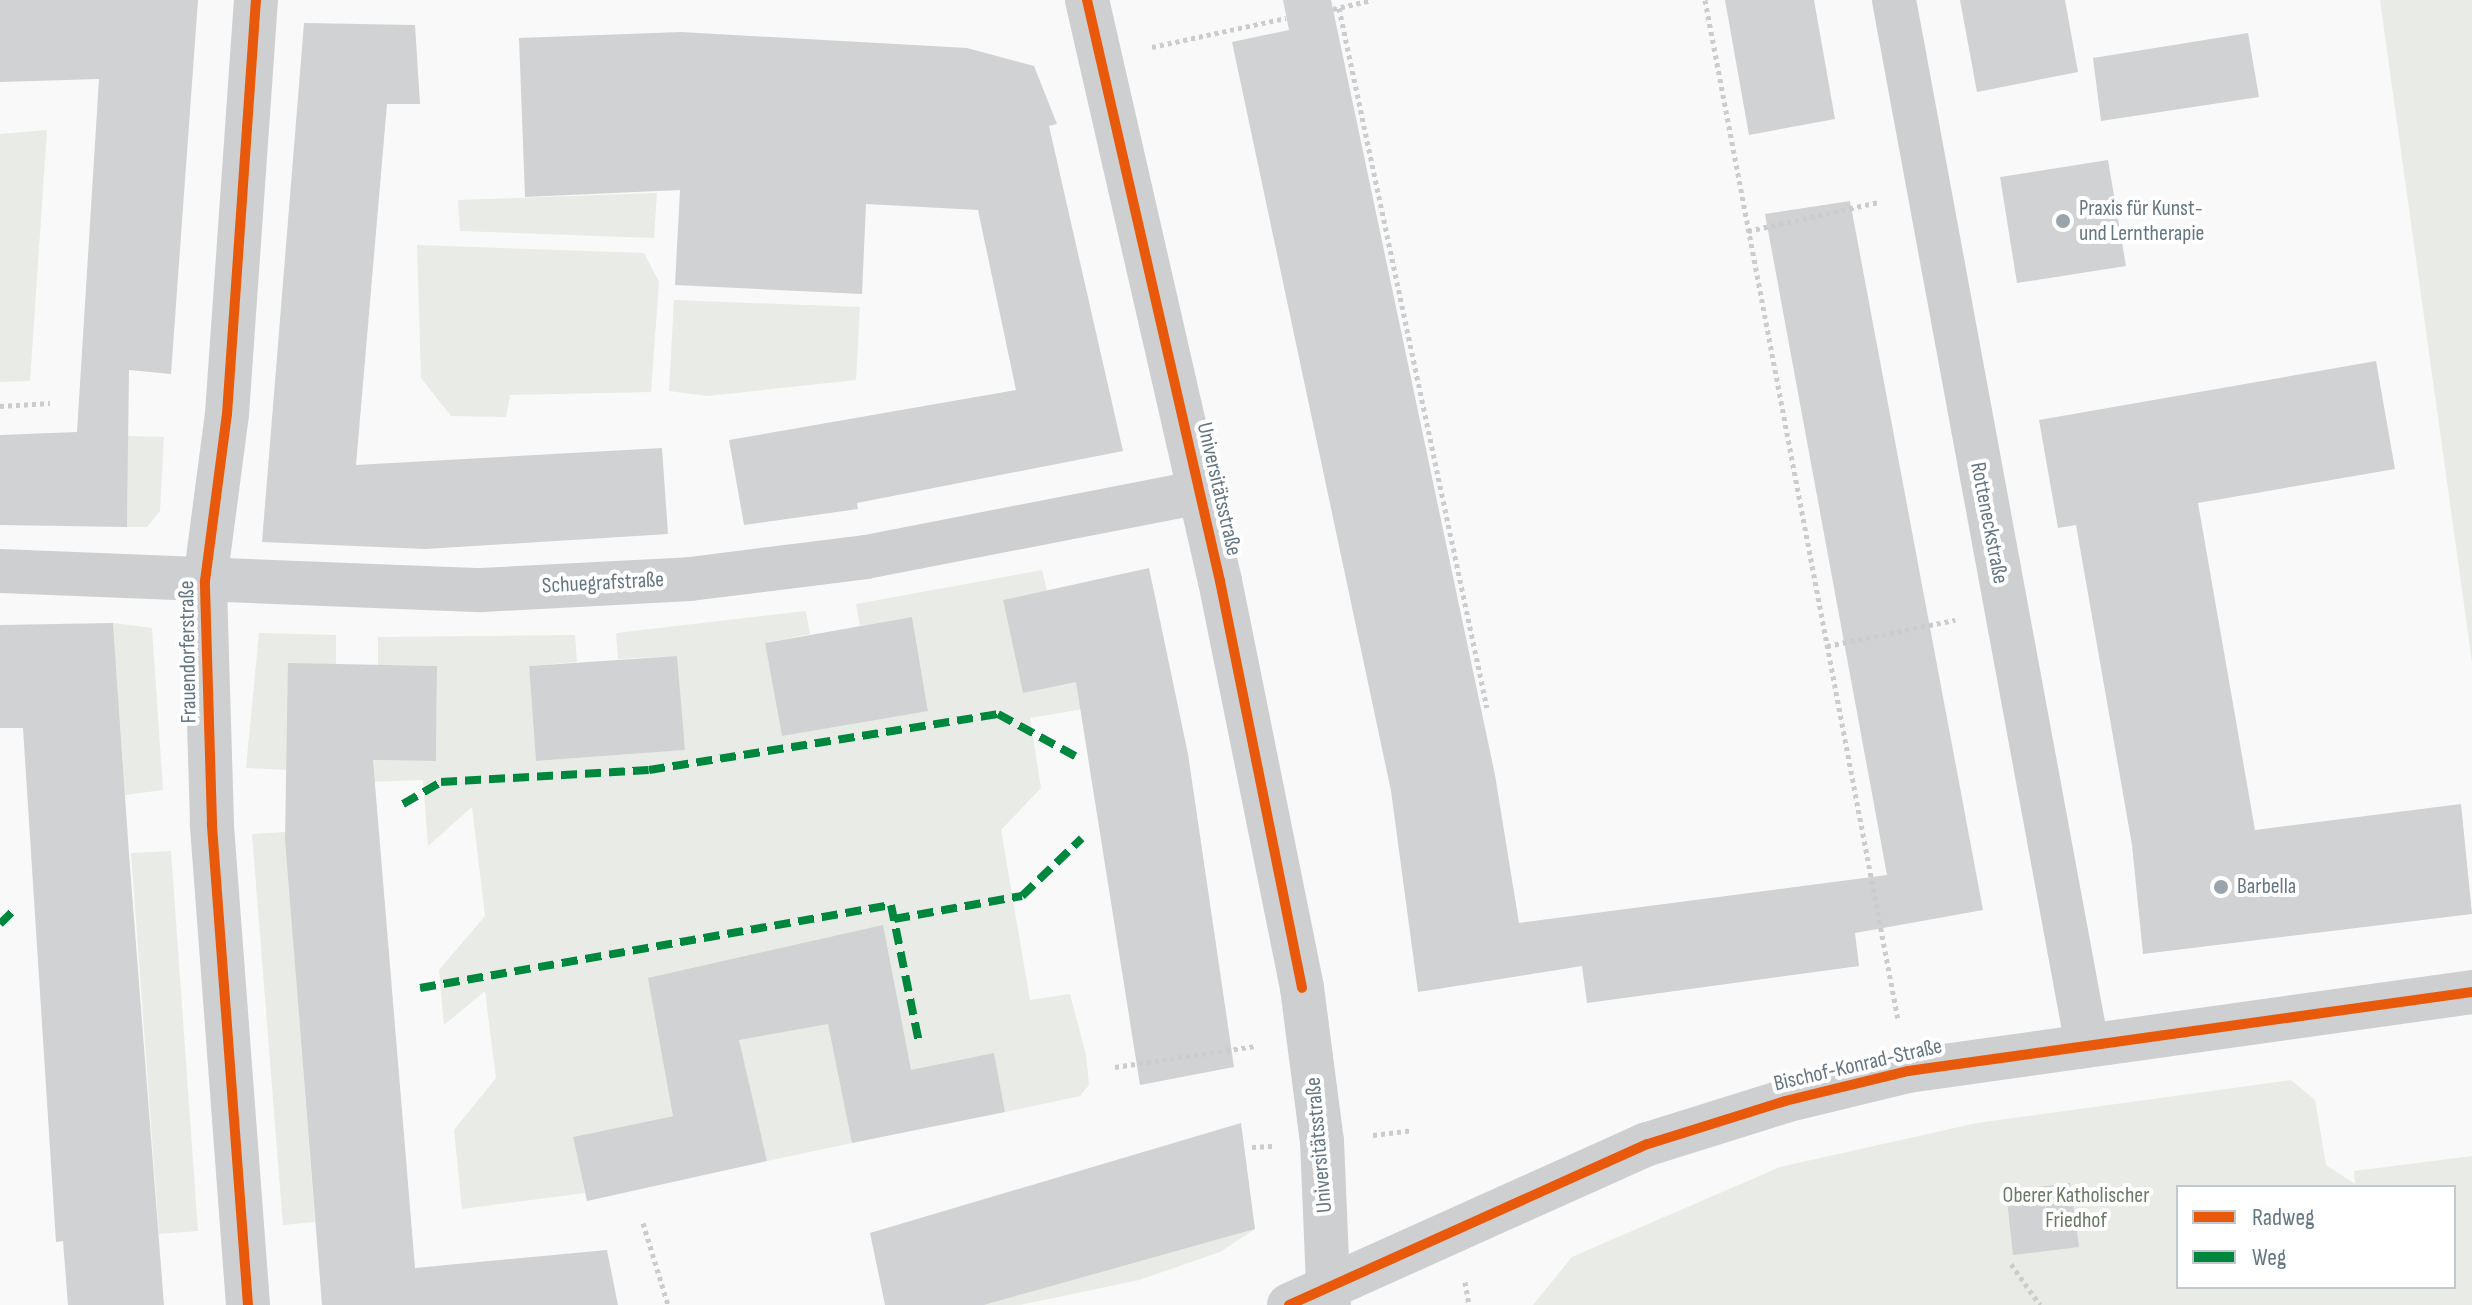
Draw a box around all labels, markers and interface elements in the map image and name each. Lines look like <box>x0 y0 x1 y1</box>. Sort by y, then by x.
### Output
place label: Praxis für Kunst- und Lerntherapie <box>2079 195 2204 246</box>
marker: Praxis für Kunst- und Lerntherapie <box>2054 212 2072 230</box>
street label: Universitätsstraße <box>1191 420 1247 558</box>
street label: Rotteneckstraße <box>1964 460 2014 586</box>
street label: Schuegrafstraße <box>541 567 665 599</box>
street label: Frauendorferstraße <box>174 580 202 724</box>
place label: Barbella <box>2237 874 2296 900</box>
marker: Barbella <box>2212 878 2230 896</box>
street label: Bischof-Konrad-Straße <box>1771 1033 1945 1097</box>
street label: Universitätsstraße <box>1300 1076 1338 1214</box>
park label: Oberer Katholischer Friedhof <box>2003 1182 2149 1234</box>
legend <box>2176 1185 2456 1289</box>
text: Radweg <box>2252 1203 2315 1232</box>
text: Weg <box>2252 1243 2286 1272</box>

